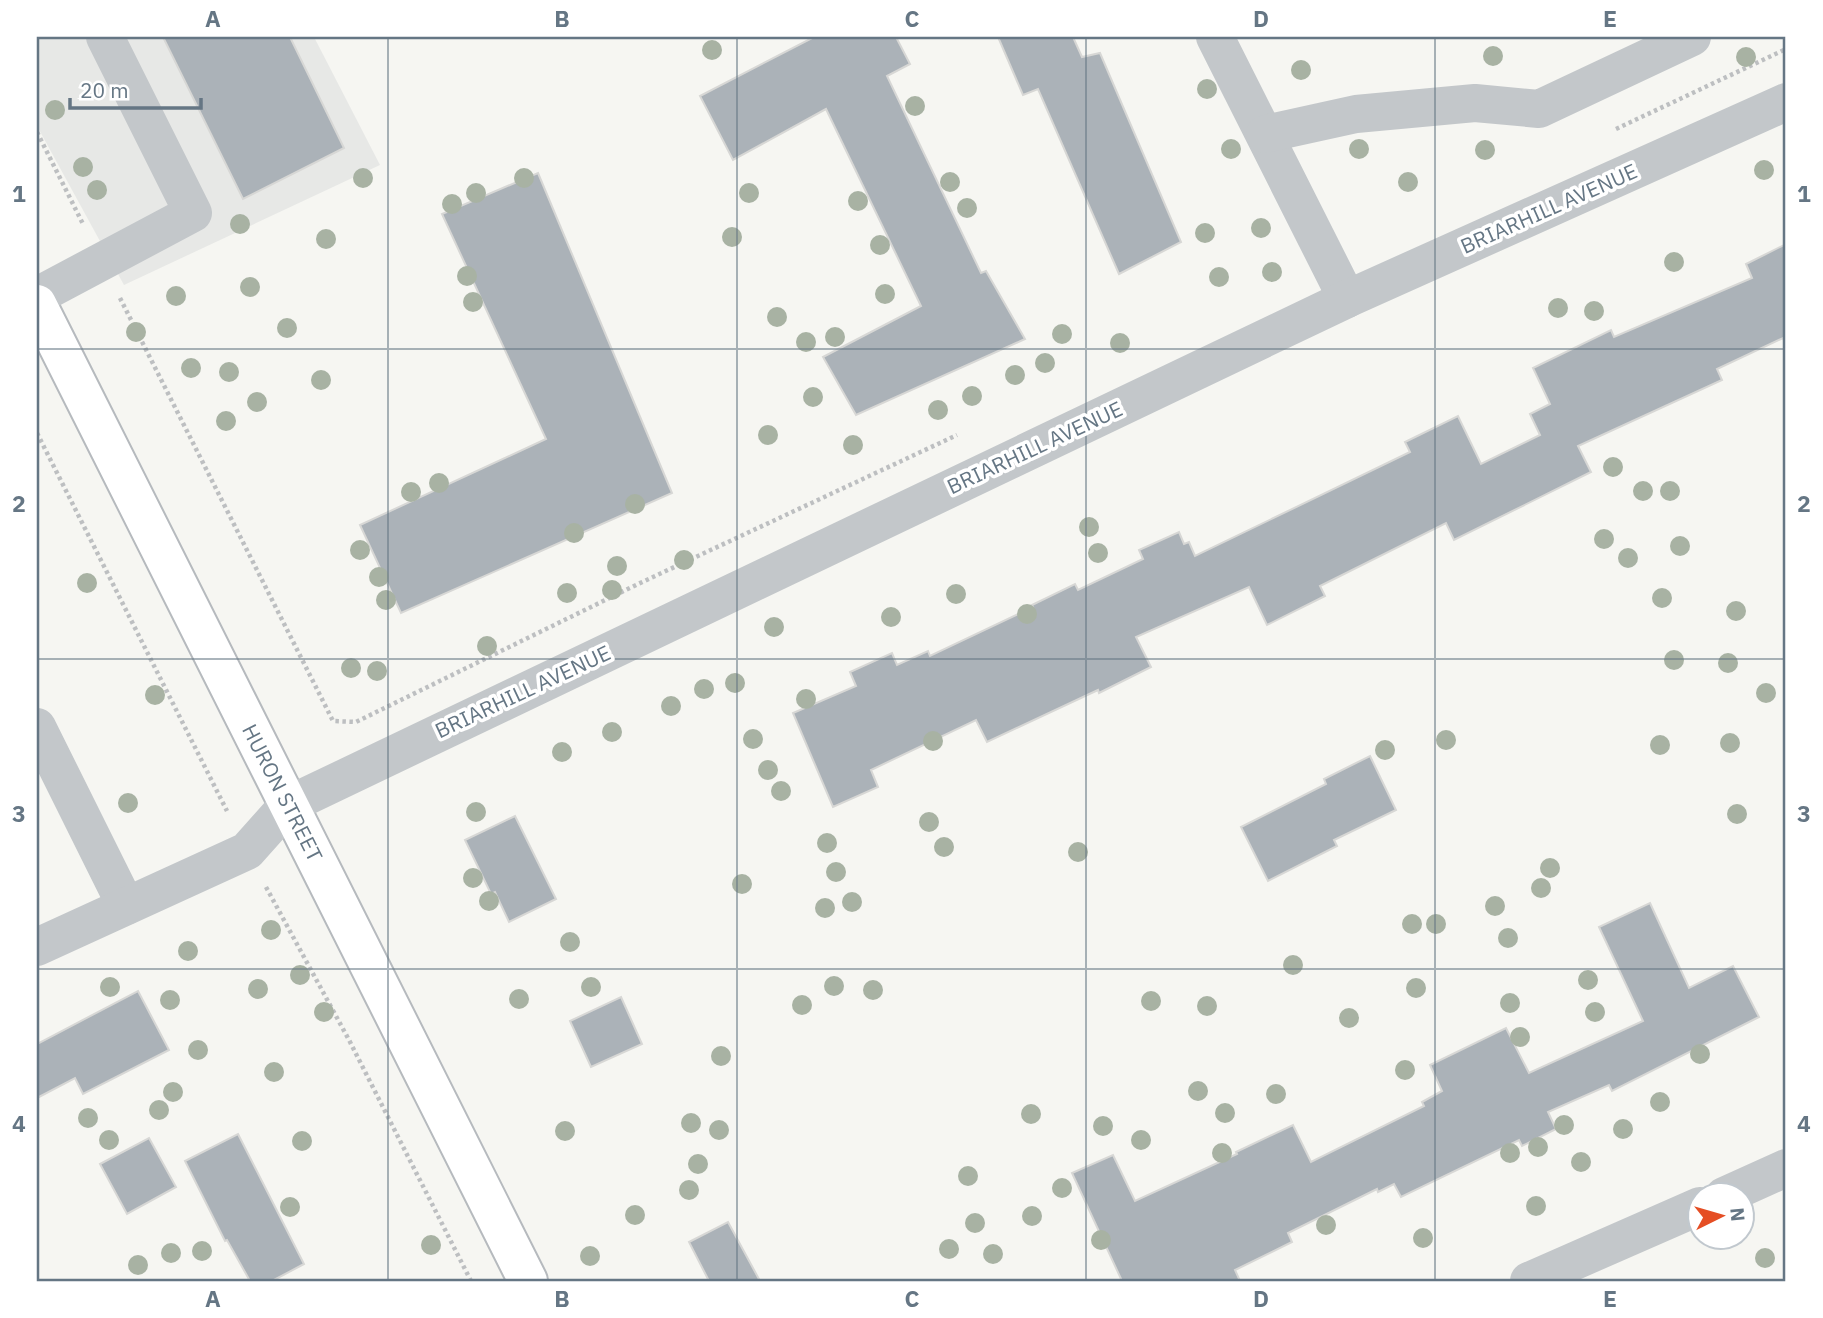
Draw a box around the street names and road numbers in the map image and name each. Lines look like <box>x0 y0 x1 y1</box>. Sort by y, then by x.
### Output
street label: BRIARHILL AVENUE <box>1456 157 1641 260</box>
street label: BRIARHILL AVENUE <box>942 394 1127 500</box>
street label: BRIARHILL AVENUE <box>430 638 615 744</box>
street label: HURON STREET <box>236 719 330 866</box>

